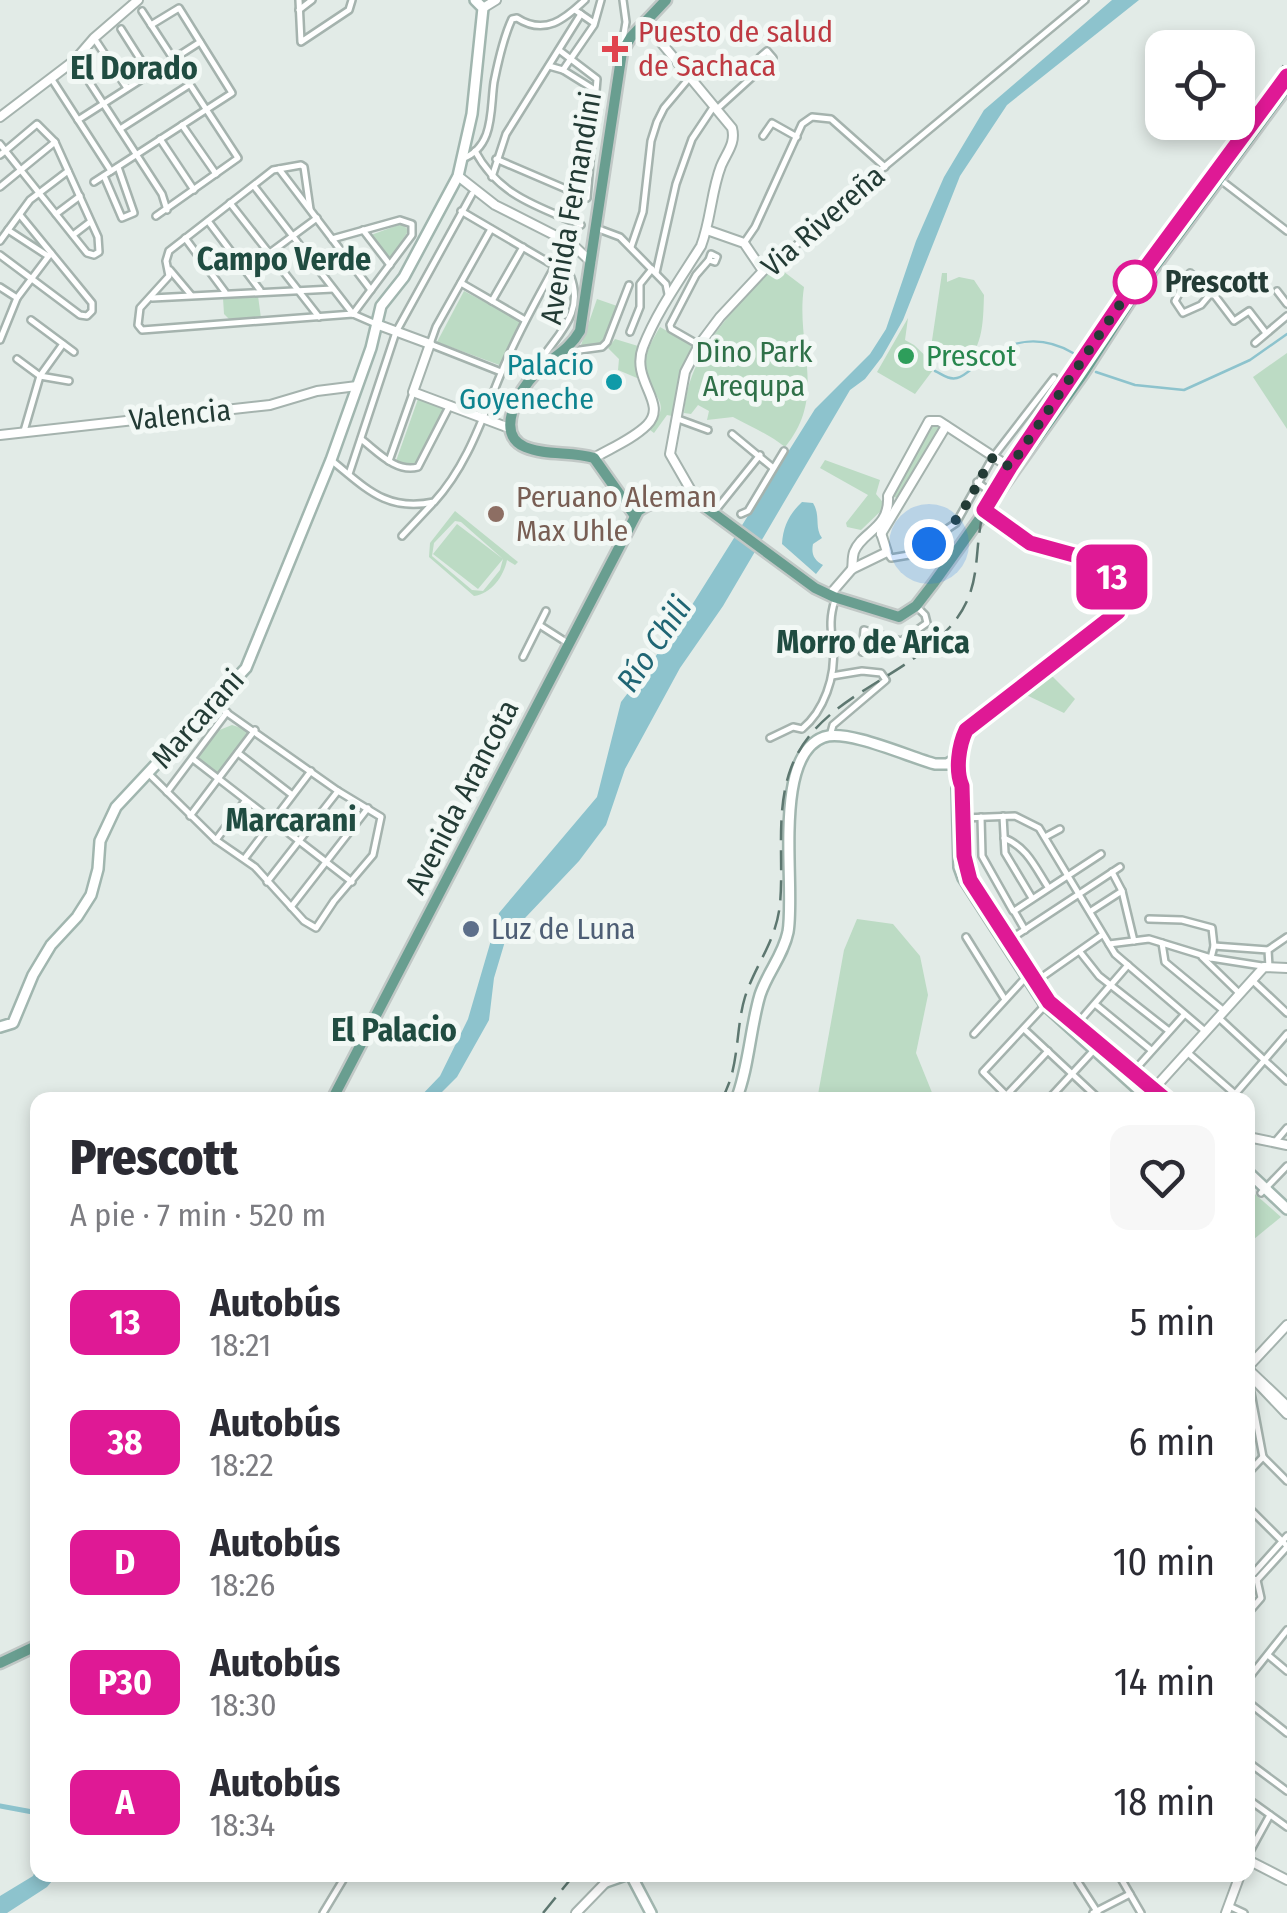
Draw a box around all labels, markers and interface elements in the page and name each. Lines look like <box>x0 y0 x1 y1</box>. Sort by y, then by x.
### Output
place label: Puesto de salud de Sachaca <box>638 14 833 84</box>
map controls <box>1145 30 1255 140</box>
button: locate <box>1145 30 1255 140</box>
marker: Puesto de salud de Sachaca <box>602 36 628 62</box>
district label: El Dorado <box>70 49 198 87</box>
street label: Avenida Fernandini <box>533 89 609 327</box>
street label: Via Rivereña <box>754 158 892 284</box>
district label: Campo Verde <box>197 240 371 278</box>
marker: Prescott <box>1114 261 1156 303</box>
place label: Prescott <box>1165 264 1269 300</box>
park label: Dino Park Arequpa <box>696 334 812 404</box>
place label: Prescot <box>926 338 1016 374</box>
marker: Prescot <box>895 345 917 367</box>
place label: Palacio Goyeneche <box>459 347 594 417</box>
marker: Palacio Goyeneche <box>603 371 625 393</box>
street label: Valencia <box>127 392 233 438</box>
place label: Peruano Aleman Max Uhle <box>516 479 717 549</box>
marker: Peruano Aleman Max Uhle <box>485 503 507 525</box>
your location <box>904 519 954 569</box>
line badge: 13 <box>1067 544 1157 610</box>
text: 13 <box>1096 556 1128 598</box>
water label: Río Chili <box>608 589 700 699</box>
district label: Morro de Arica <box>776 623 970 661</box>
street label: Marcarani <box>144 662 252 776</box>
street label: Avenida Arancota <box>398 694 526 900</box>
district label: Marcarani <box>225 801 357 839</box>
place label: Luz de Luna <box>491 911 635 947</box>
marker: Luz de Luna <box>460 918 482 940</box>
district label: El Palacio <box>331 1011 457 1049</box>
button: heart <box>1110 1125 1215 1230</box>
text: Prescott <box>70 1129 238 1187</box>
text: A pie · 7 min · 520 m <box>70 1196 326 1234</box>
text: Autobús <box>210 1280 340 1326</box>
text: 5 min <box>1130 1299 1215 1345</box>
text: 13 <box>109 1301 141 1343</box>
text: 18:21 <box>210 1326 271 1364</box>
text: Autobús <box>210 1400 340 1446</box>
text: 6 min <box>1128 1419 1215 1465</box>
text: 38 <box>107 1421 143 1463</box>
text: 18:22 <box>210 1446 274 1484</box>
text: Autobús <box>210 1520 340 1566</box>
text: 10 min <box>1113 1539 1215 1585</box>
text: D <box>115 1541 135 1583</box>
text: 18:26 <box>210 1566 275 1604</box>
text: Autobús <box>210 1640 340 1686</box>
text: 14 min <box>1114 1659 1215 1705</box>
text: P30 <box>98 1661 152 1703</box>
text: 18:30 <box>210 1686 277 1724</box>
text: Autobús <box>210 1760 340 1806</box>
text: 18 min <box>1113 1779 1215 1825</box>
text: A <box>115 1781 135 1823</box>
text: 18:34 <box>210 1806 275 1844</box>

